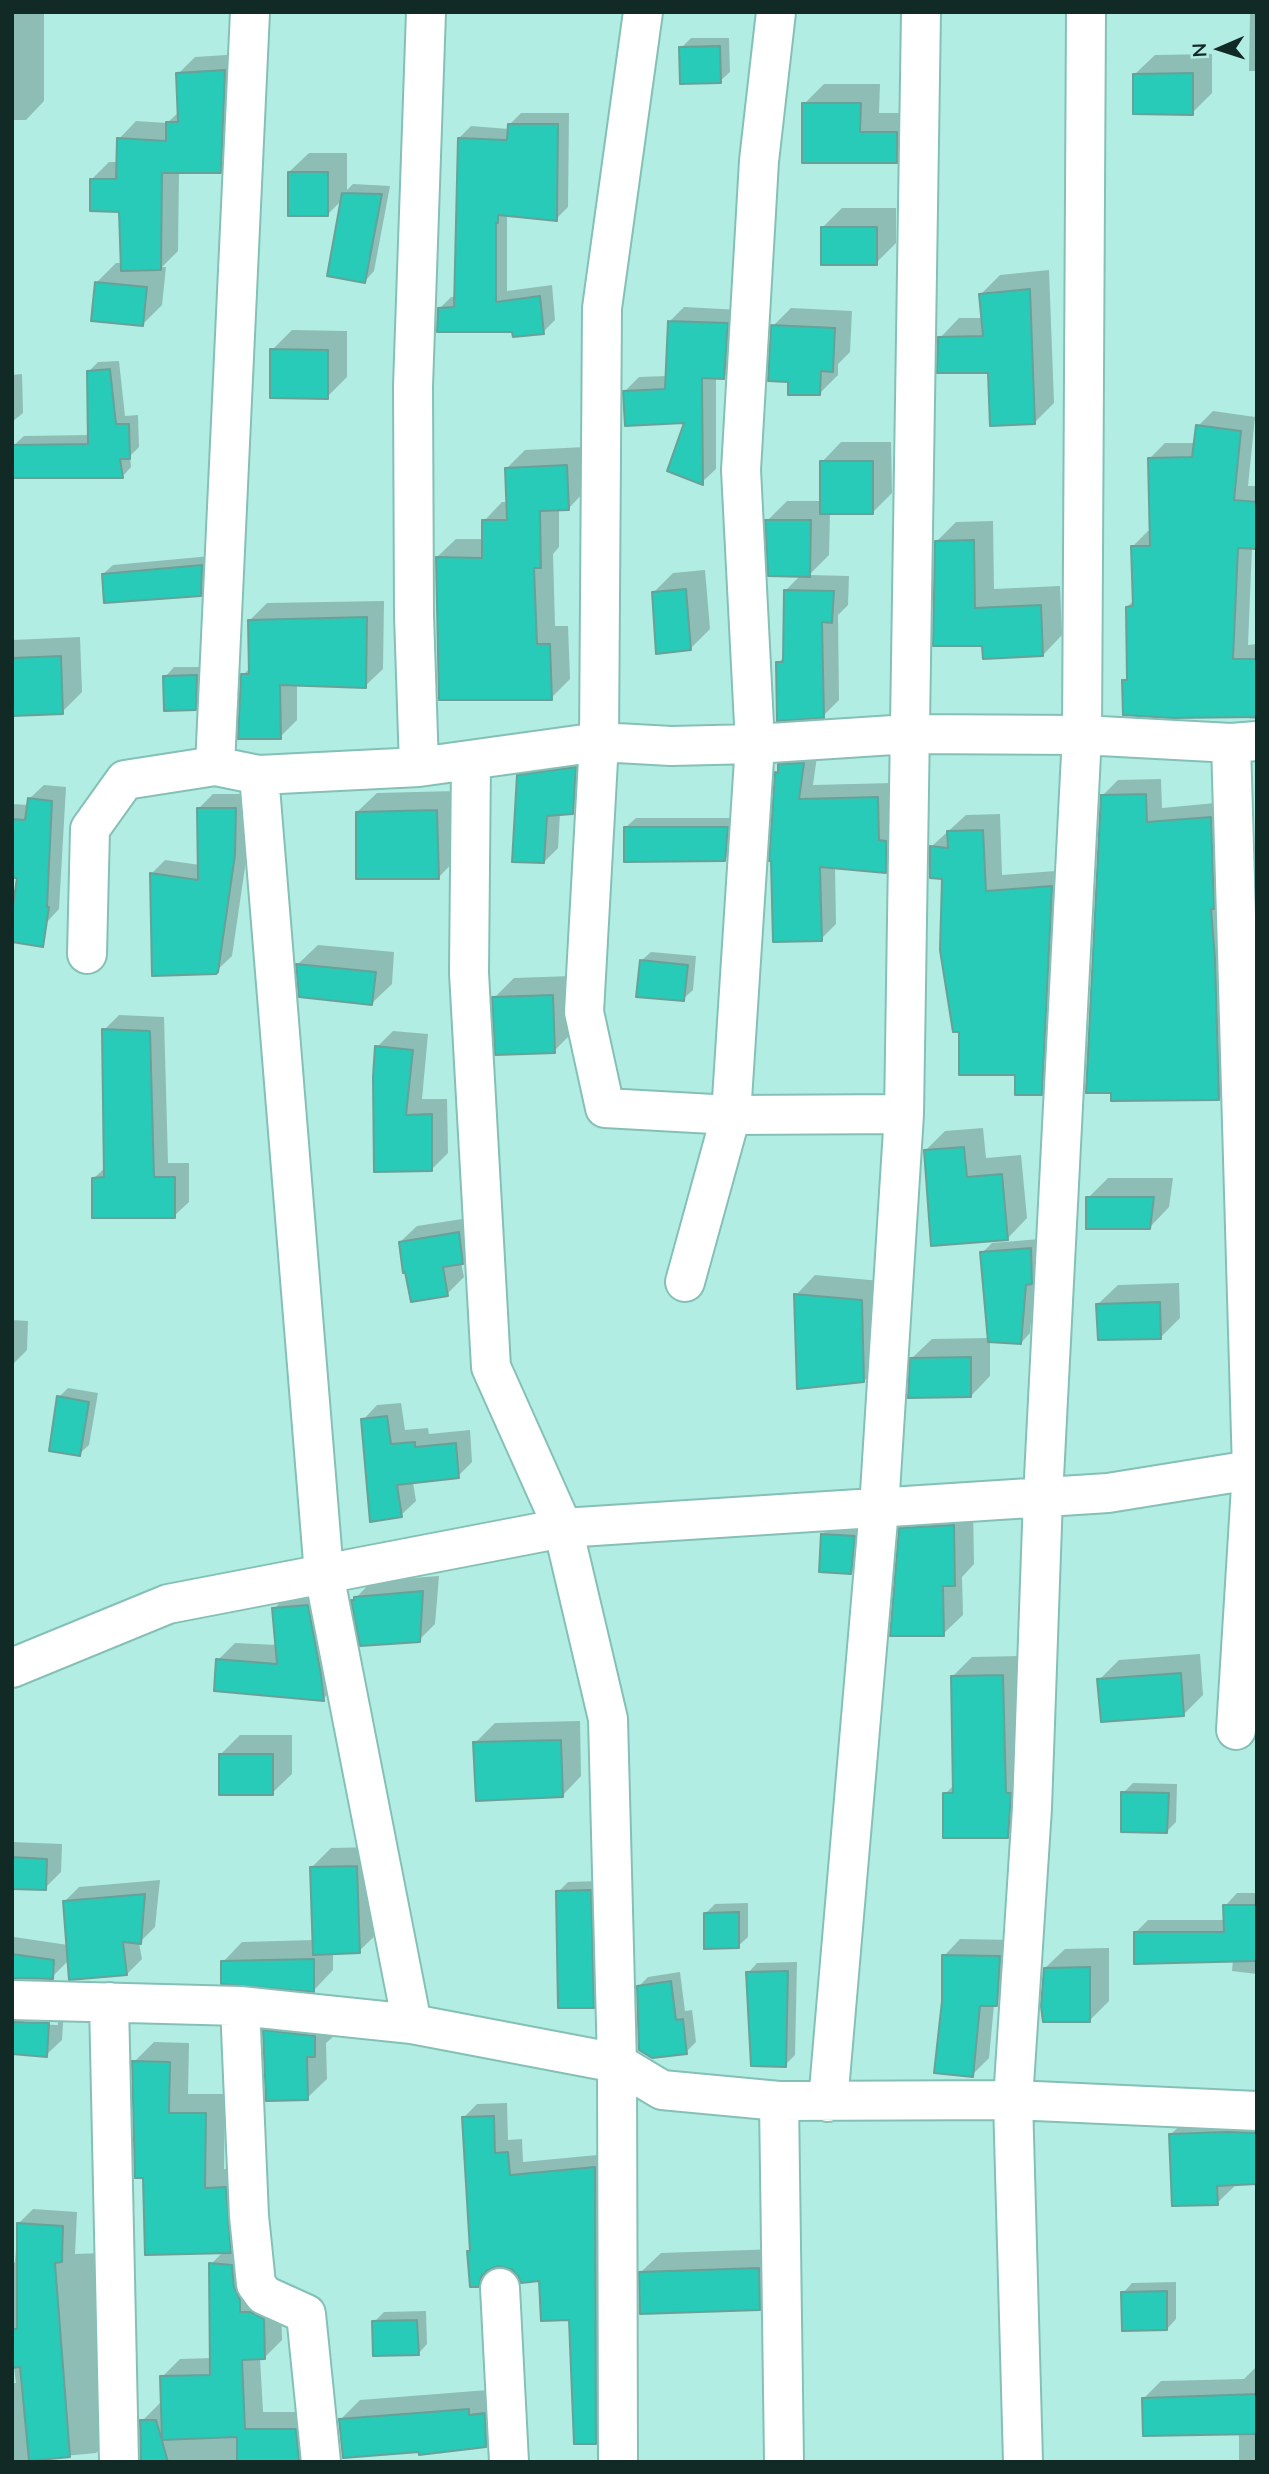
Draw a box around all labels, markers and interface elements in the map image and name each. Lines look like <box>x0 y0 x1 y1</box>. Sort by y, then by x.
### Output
north arrow <box>1185 14 1255 84</box>
text: N <box>1187 42 1211 58</box>

